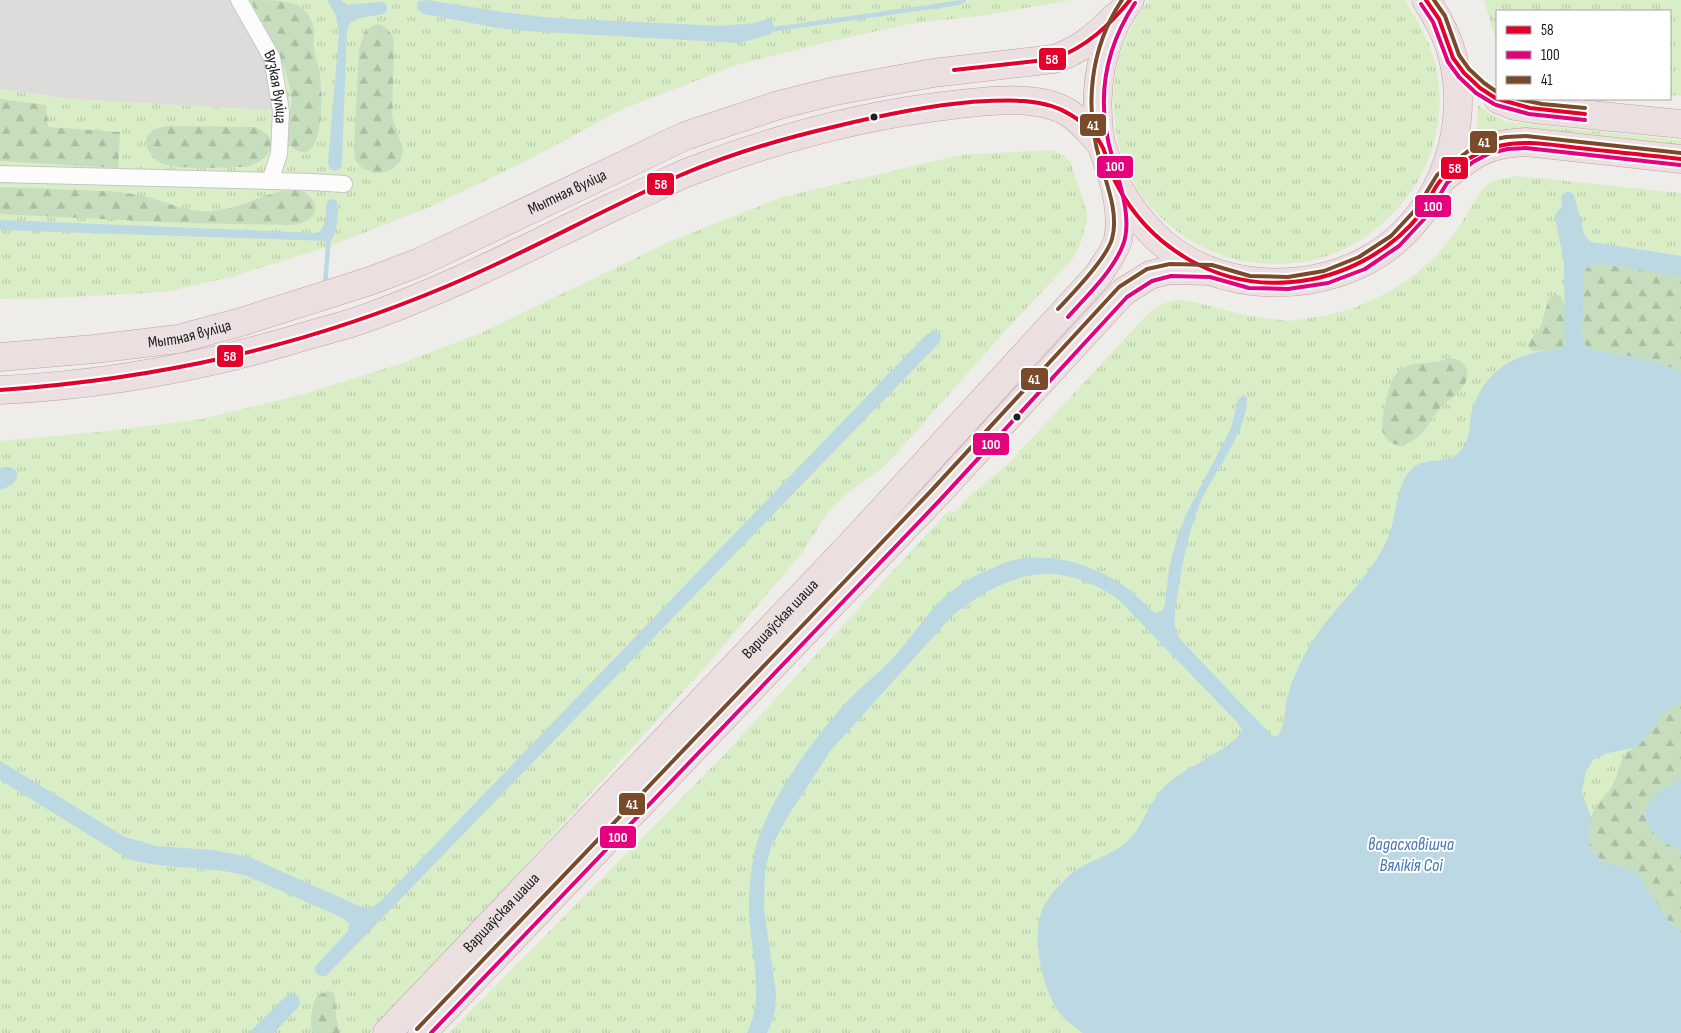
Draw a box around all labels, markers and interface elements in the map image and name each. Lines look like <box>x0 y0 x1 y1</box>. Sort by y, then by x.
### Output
legend <box>1496 10 1671 100</box>
text: 58 <box>1541 21 1554 40</box>
text: 100 <box>1541 46 1560 65</box>
street label: Вузкая вуліца <box>260 47 291 124</box>
line badge: 58 <box>1038 47 1067 71</box>
text: 58 <box>1046 51 1059 68</box>
text: 41 <box>1541 71 1553 90</box>
unlabelled marker <box>869 112 879 122</box>
line badge: 41 <box>1079 113 1107 137</box>
text: 41 <box>1087 117 1100 134</box>
line badge: 41 <box>1469 130 1498 154</box>
text: 41 <box>1478 134 1491 151</box>
line badge: 100 <box>1096 155 1134 179</box>
line badge: 58 <box>1440 156 1469 180</box>
text: 100 <box>1106 158 1125 175</box>
text: 58 <box>1449 160 1462 177</box>
street label: Мытная вуліца <box>525 165 610 219</box>
line badge: 58 <box>646 172 675 196</box>
text: 58 <box>655 176 668 193</box>
line badge: 100 <box>1414 194 1452 218</box>
text: 100 <box>1424 198 1443 215</box>
street label: Мытная вуліца <box>147 316 233 352</box>
line badge: 58 <box>216 344 244 368</box>
text: 58 <box>224 348 237 365</box>
line badge: 41 <box>1020 367 1049 391</box>
text: 41 <box>1028 371 1041 388</box>
unlabelled marker <box>1012 412 1022 422</box>
line badge: 100 <box>972 432 1010 456</box>
text: 100 <box>982 436 1001 453</box>
street label: Варшаўская шаша <box>738 575 822 663</box>
line badge: 41 <box>618 792 646 816</box>
text: 41 <box>626 796 639 813</box>
line badge: 100 <box>599 825 637 849</box>
text: 100 <box>609 829 628 846</box>
water label: вадасховішча Вялікія Соі <box>1368 834 1455 876</box>
street label: Варшаўская шаша <box>459 869 543 956</box>

